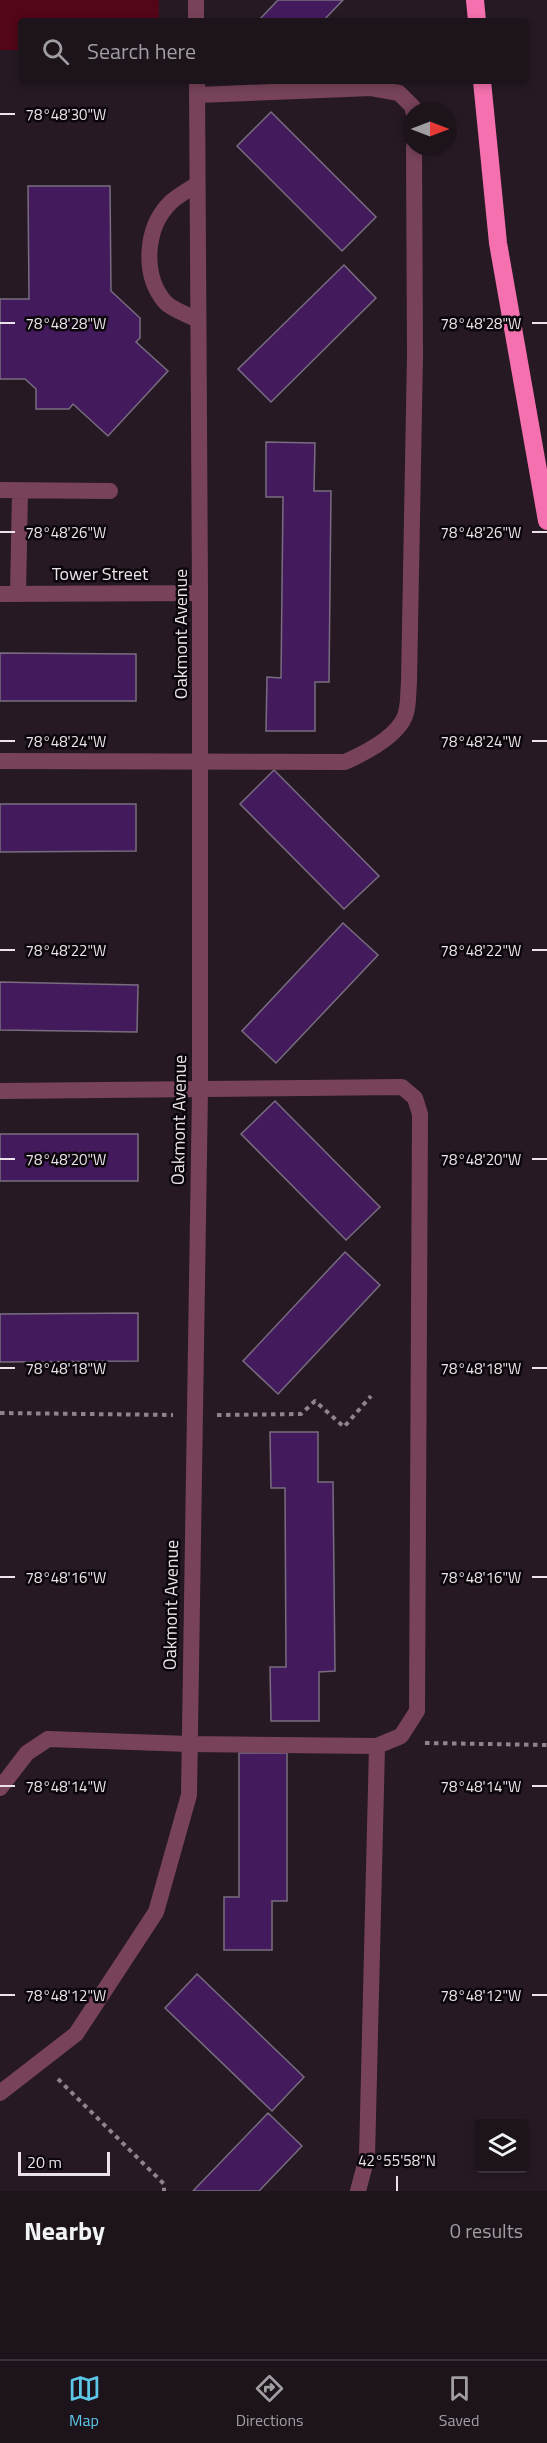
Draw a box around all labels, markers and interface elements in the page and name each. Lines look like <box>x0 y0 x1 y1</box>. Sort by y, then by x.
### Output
search box <box>18 18 529 84</box>
text: Search here <box>87 34 196 68</box>
icon: search <box>39 35 72 68</box>
north arrow <box>403 102 457 156</box>
text: 78°48'30"W <box>26 103 106 126</box>
text: 78°48'28"W <box>26 312 106 335</box>
text: 78°48'28"W <box>441 312 521 335</box>
text: 78°48'26"W <box>26 521 106 544</box>
text: 78°48'26"W <box>441 521 521 544</box>
street label: Tower Street <box>52 560 149 587</box>
street label: Oakmont Avenue <box>167 569 194 699</box>
text: 78°48'24"W <box>26 730 106 753</box>
text: 78°48'24"W <box>441 730 521 753</box>
text: 78°48'22"W <box>26 939 106 962</box>
text: 78°48'22"W <box>441 939 521 962</box>
street label: Oakmont Avenue <box>164 1055 193 1185</box>
text: 78°48'20"W <box>26 1148 106 1171</box>
text: 78°48'20"W <box>441 1148 521 1171</box>
text: 78°48'18"W <box>26 1357 106 1380</box>
text: 78°48'18"W <box>441 1357 521 1380</box>
street label: Oakmont Avenue <box>156 1540 185 1670</box>
text: 78°48'16"W <box>26 1566 106 1589</box>
text: 78°48'16"W <box>441 1566 521 1589</box>
text: 78°48'14"W <box>26 1775 106 1798</box>
text: 78°48'14"W <box>441 1775 521 1798</box>
text: 78°48'12"W <box>26 1984 106 2007</box>
text: 78°48'12"W <box>441 1984 521 2007</box>
map controls <box>475 2119 529 2173</box>
button: layers <box>475 2119 529 2173</box>
scale bar <box>18 2149 110 2176</box>
text: 42°55'58"N <box>358 2149 436 2172</box>
text: 20 m <box>27 2150 62 2174</box>
text: Nearby <box>24 2211 105 2250</box>
text: 0 results <box>450 2215 523 2246</box>
tab: Map <box>68 2372 101 2432</box>
tab: Directions <box>236 2372 304 2432</box>
tab: Saved <box>439 2372 479 2432</box>

